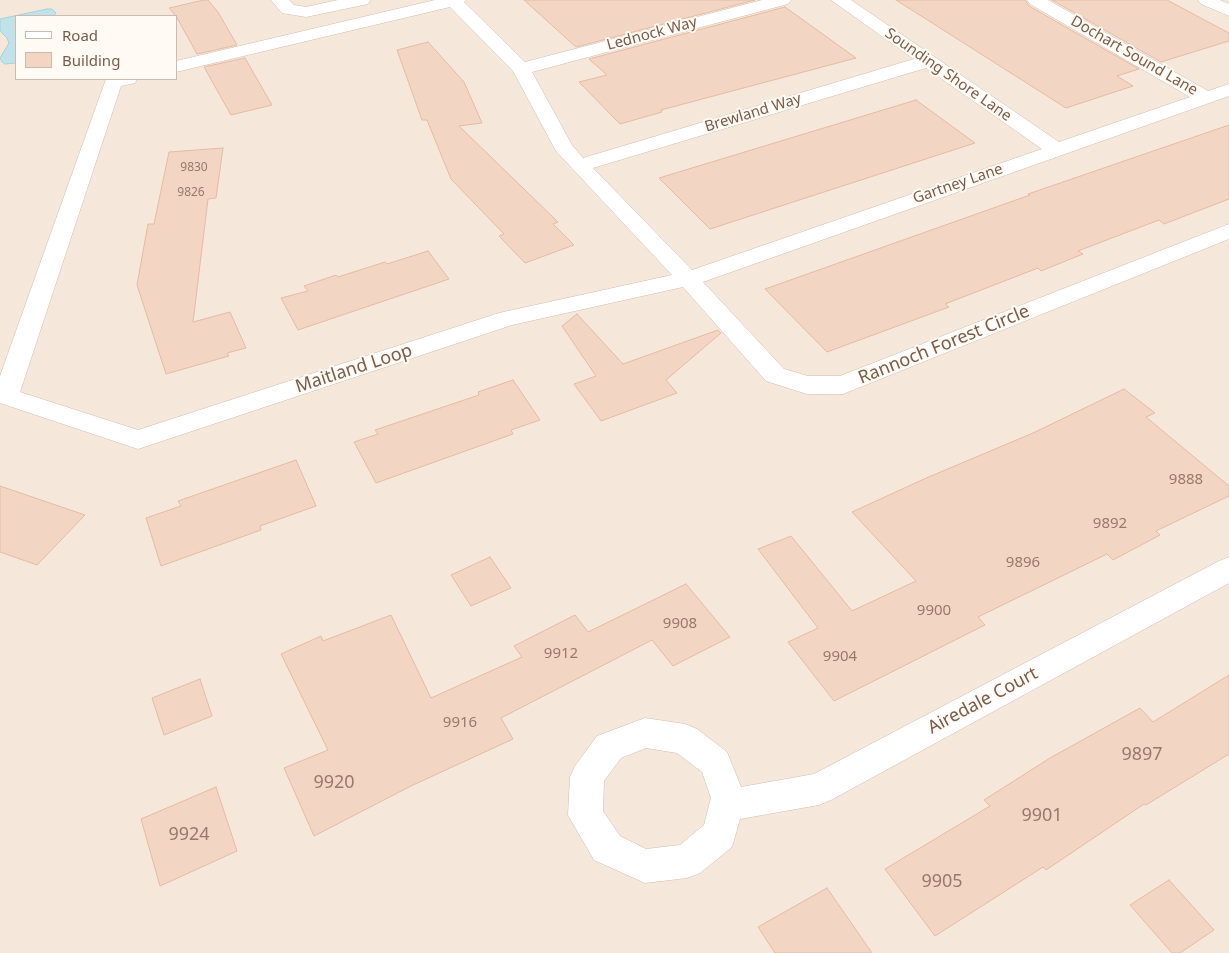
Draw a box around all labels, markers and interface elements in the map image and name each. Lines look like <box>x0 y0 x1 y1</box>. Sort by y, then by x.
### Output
street label: Dochart Sound Lane <box>1067 12 1201 100</box>
street label: Lednock Way <box>605 13 699 55</box>
legend <box>15 15 178 80</box>
text: Road <box>62 25 98 45</box>
street label: Sounding Shore Lane <box>881 25 1015 125</box>
text: Building <box>62 50 120 70</box>
street label: Brewland Way <box>703 90 803 136</box>
street label: Gartney Lane <box>911 160 1005 208</box>
house number: 9830 <box>180 161 208 175</box>
house number: 9826 <box>177 186 205 200</box>
street label: Rannoch Forest Circle <box>855 301 1033 389</box>
street label: Maitland Loop <box>293 340 415 398</box>
house number: 9888 <box>1169 471 1203 489</box>
house number: 9892 <box>1093 515 1127 533</box>
house number: 9896 <box>1006 554 1040 572</box>
house number: 9900 <box>917 602 951 620</box>
house number: 9908 <box>663 615 697 633</box>
house number: 9912 <box>544 645 578 663</box>
house number: 9904 <box>823 648 857 666</box>
street label: Airedale Court <box>924 663 1042 739</box>
house number: 9916 <box>443 714 477 732</box>
house number: 9897 <box>1121 744 1163 766</box>
house number: 9920 <box>313 772 355 794</box>
house number: 9901 <box>1021 805 1063 827</box>
house number: 9924 <box>168 824 210 846</box>
house number: 9905 <box>921 871 963 893</box>

